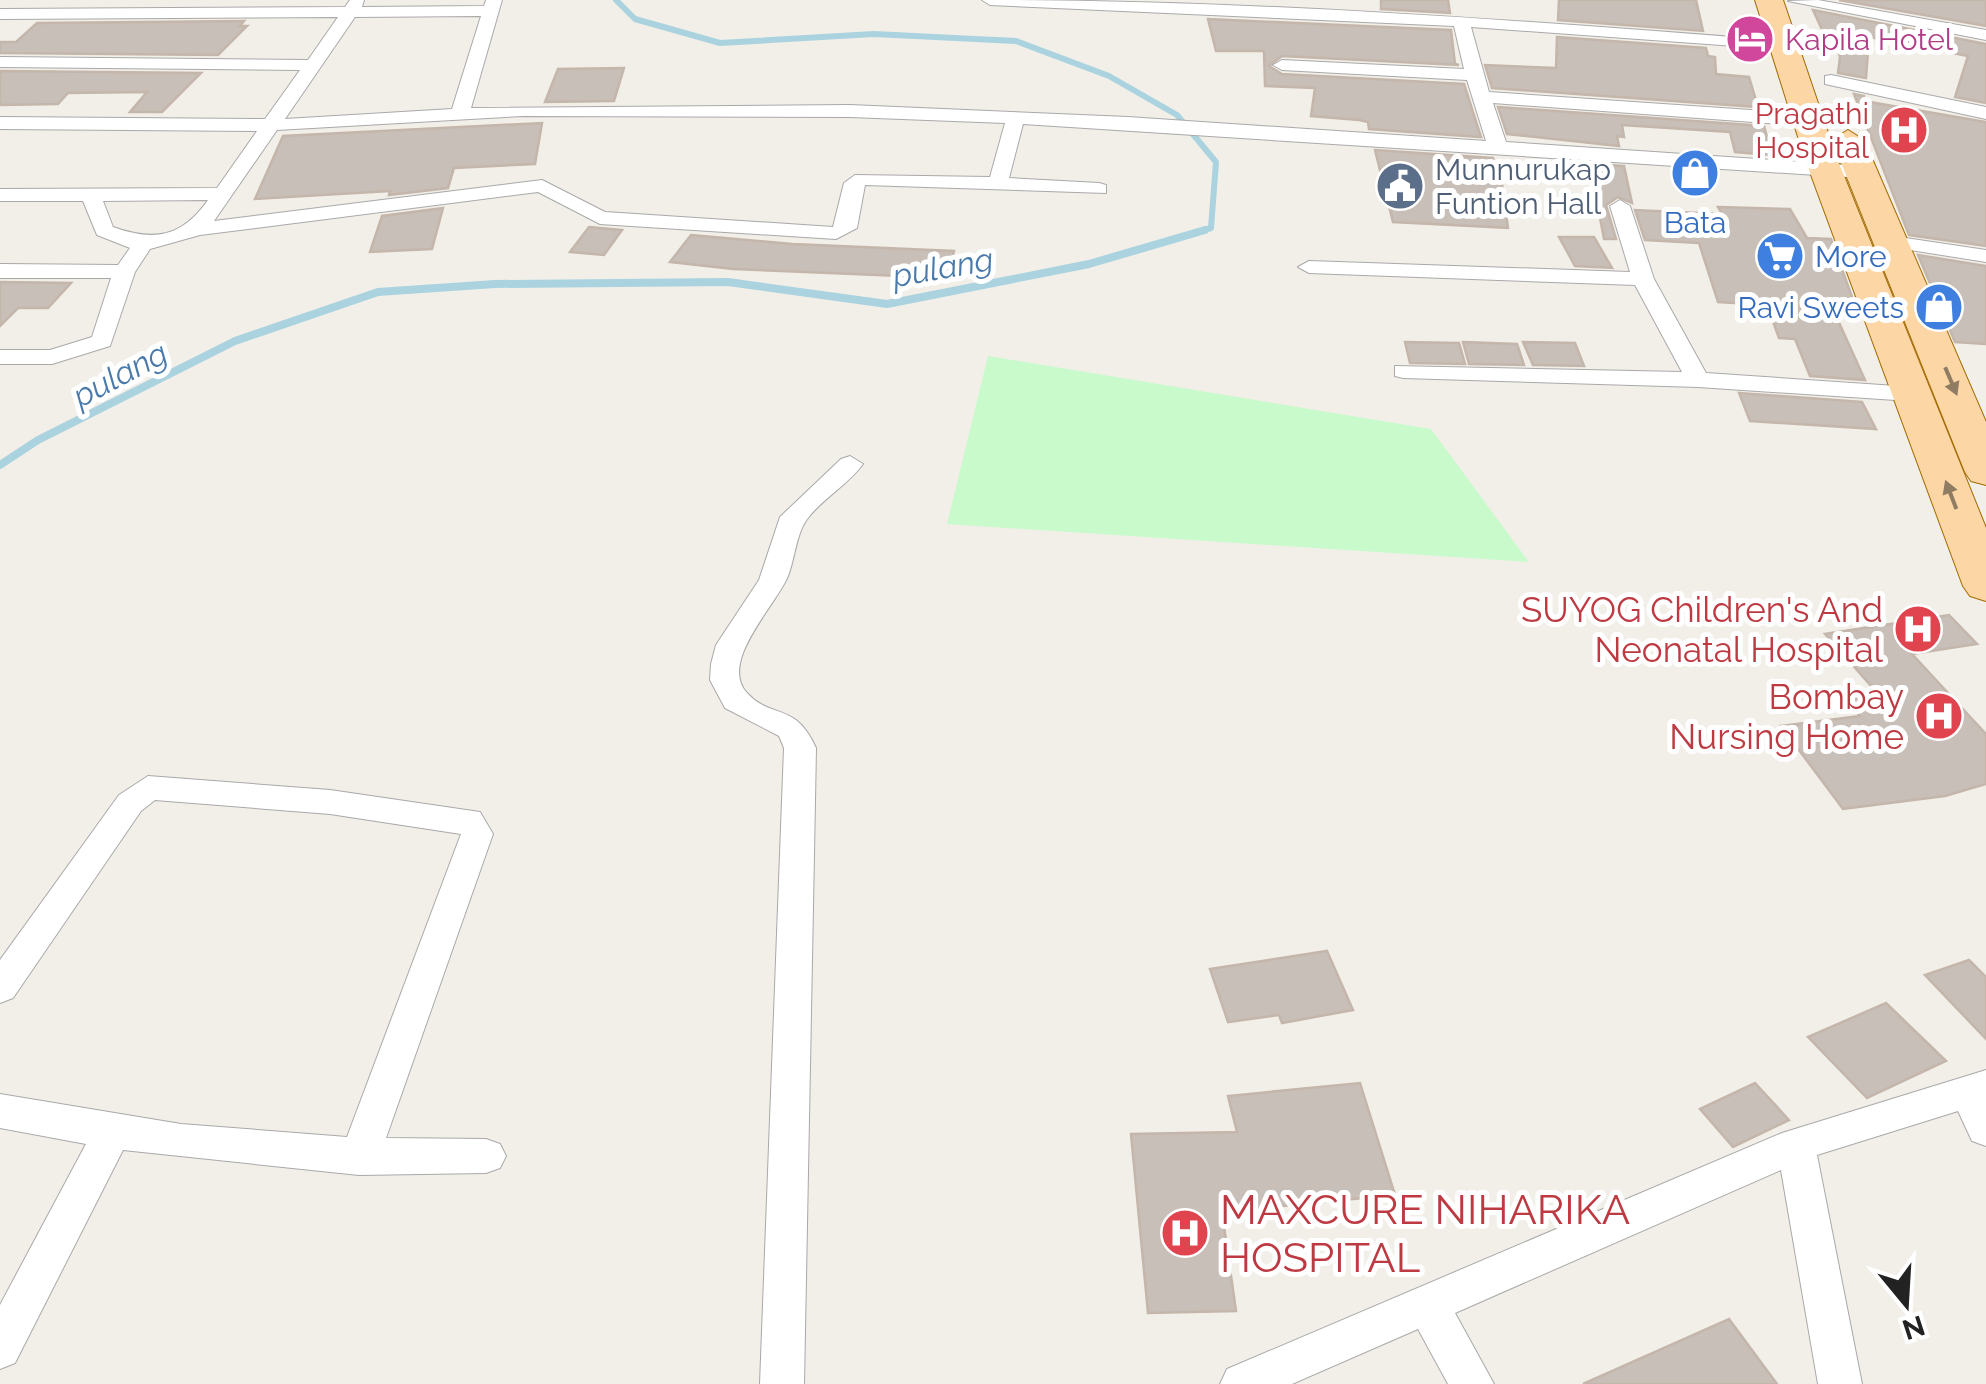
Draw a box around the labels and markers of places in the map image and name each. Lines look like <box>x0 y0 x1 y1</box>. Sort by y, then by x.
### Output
hotel icon: Kapila Hotel <box>1724 13 1776 65</box>
place label: Kapila Hotel <box>1785 22 1954 57</box>
place label: Pragathi Hospital <box>1755 96 1870 165</box>
hospital icon: Pragathi Hospital <box>1878 104 1930 156</box>
shop icon: Bata <box>1669 147 1721 199</box>
place label: Munnurukap Funtion Hall <box>1435 152 1611 221</box>
public building icon: Munnurukap Funtion Hall <box>1374 160 1426 212</box>
place label: Bata <box>1664 205 1726 240</box>
supermarket icon: More <box>1754 230 1806 282</box>
place label: More <box>1815 239 1887 274</box>
shop icon: Ravi Sweets <box>1913 281 1965 333</box>
place label: Ravi Sweets <box>1737 290 1904 325</box>
place label: SUYOG Children's And Neonatal Hospital <box>1521 589 1883 670</box>
hospital icon: SUYOG Children's And Neonatal Hospital <box>1892 603 1944 655</box>
place label: Bombay Nursing Home <box>1669 676 1904 757</box>
hospital icon: Bombay Nursing Home <box>1913 690 1965 742</box>
place label: MAXCURE NIHARIKA HOSPITAL <box>1220 1185 1630 1282</box>
hospital icon: MAXCURE NIHARIKA HOSPITAL <box>1159 1207 1211 1259</box>

